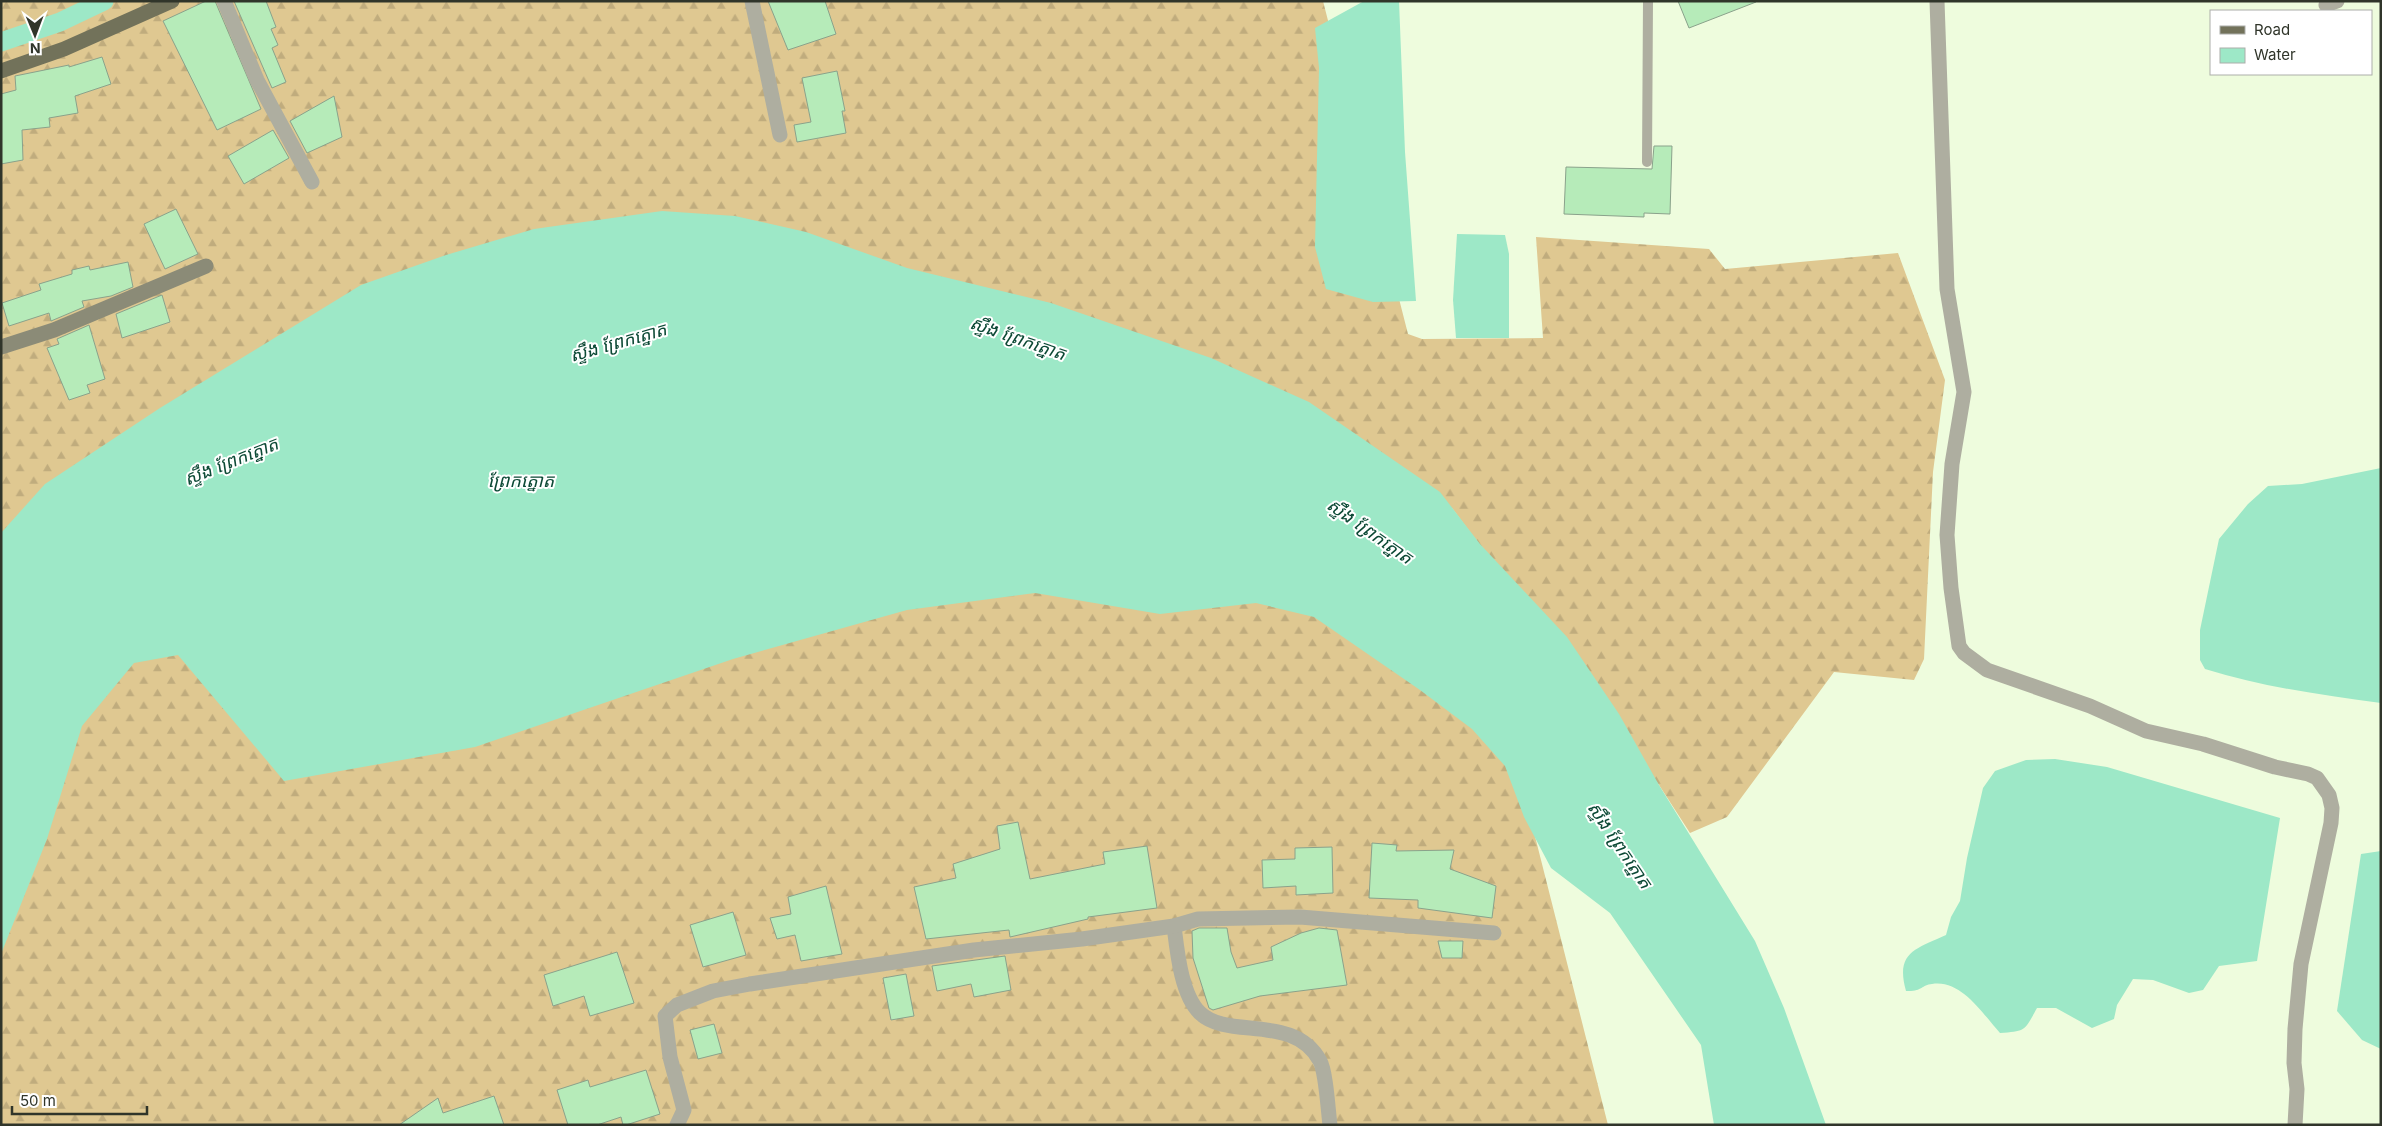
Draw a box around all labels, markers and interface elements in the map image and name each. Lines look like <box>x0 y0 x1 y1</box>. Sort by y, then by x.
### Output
north arrow <box>10 10 60 60</box>
legend <box>2210 10 2372 75</box>
text: Road <box>2254 20 2290 39</box>
text: N <box>30 40 41 57</box>
text: Water <box>2254 45 2296 64</box>
water label: ស្ទឹង ព្រែកត្នោត <box>967 312 1070 366</box>
water label: ស្ទឹង ព្រែកត្នោត <box>567 318 671 367</box>
water label: ស្ទឹង ព្រែកត្នោត <box>181 432 283 491</box>
water label: ព្រែកត្នោត <box>488 470 556 492</box>
water label: ស្ទឹង ព្រែកត្នោត <box>1322 494 1418 570</box>
water label: ស្ទឹង ព្រែកត្នោត <box>1582 798 1657 894</box>
scale bar <box>12 1084 148 1116</box>
text: 50 m <box>20 1091 56 1110</box>

